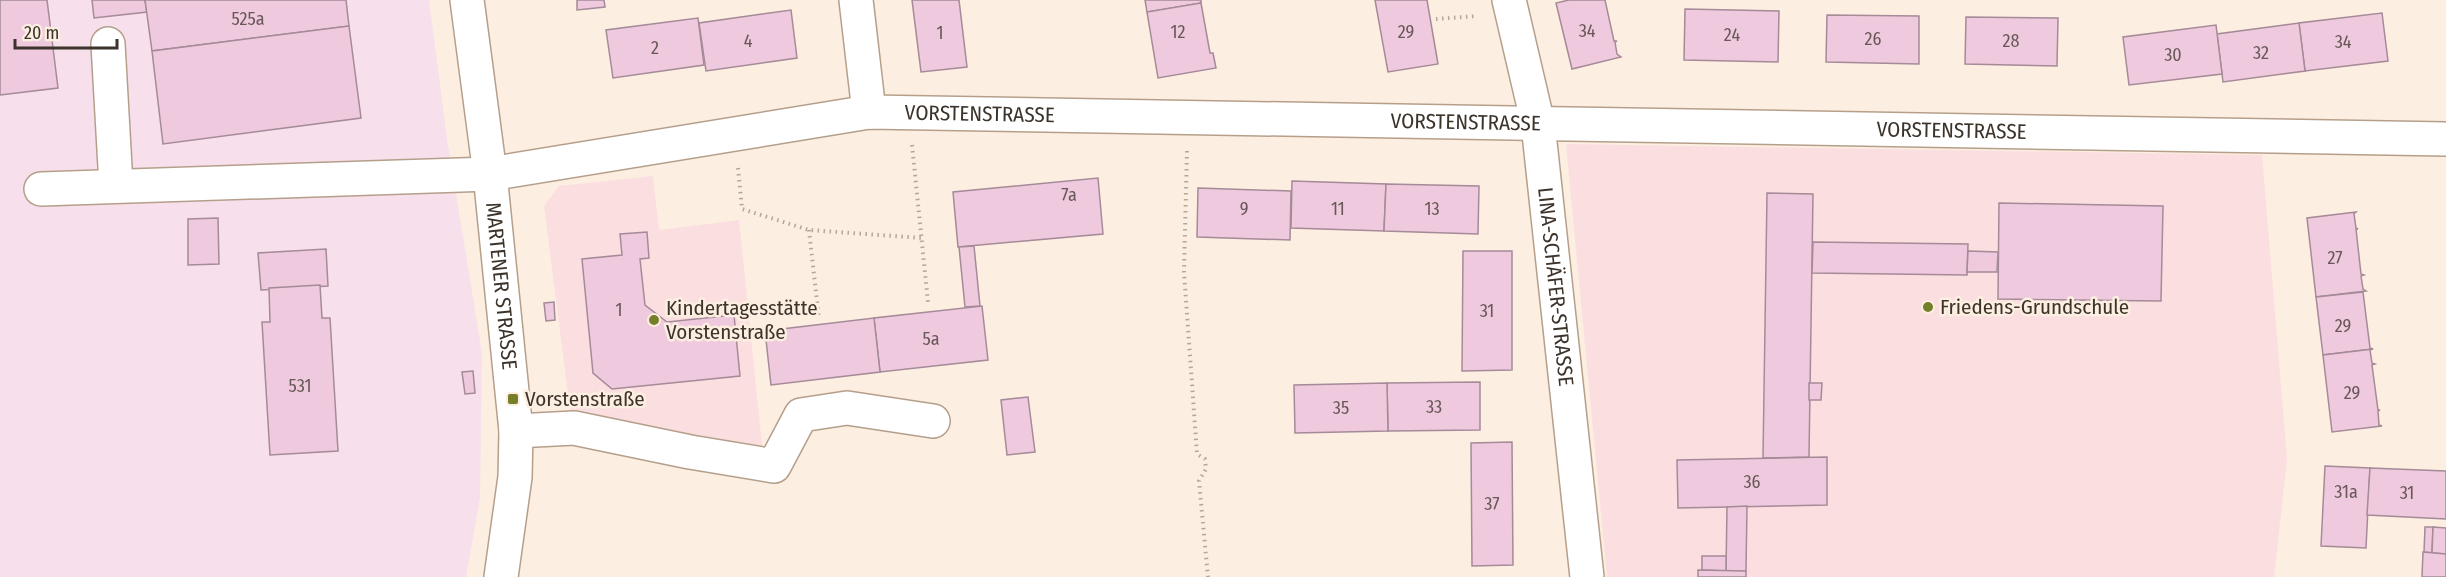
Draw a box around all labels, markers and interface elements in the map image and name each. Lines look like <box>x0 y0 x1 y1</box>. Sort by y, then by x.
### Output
house number: 525a <box>231 8 265 30</box>
scale bar <box>15 12 117 50</box>
house number: 34 <box>1579 20 1596 42</box>
house number: 12 <box>1171 21 1186 43</box>
house number: 29 <box>1398 21 1414 43</box>
text: 20 m <box>24 22 59 44</box>
house number: 1 <box>936 22 944 44</box>
house number: 24 <box>1724 24 1740 46</box>
house number: 26 <box>1865 28 1882 50</box>
house number: 4 <box>744 30 753 52</box>
house number: 28 <box>2003 30 2019 52</box>
house number: 34 <box>2335 31 2352 53</box>
house number: 2 <box>651 37 659 59</box>
house number: 32 <box>2253 42 2269 64</box>
house number: 30 <box>2164 44 2182 66</box>
street label: VORSTENSTRASSE <box>904 100 1055 128</box>
street label: VORSTENSTRASSE <box>1390 108 1541 136</box>
street label: VORSTENSTRASSE <box>1876 116 2027 145</box>
house number: 7a <box>1061 184 1077 206</box>
street label: LINA-SCHÄFER-STRASSE <box>1532 186 1579 388</box>
house number: 9 <box>1240 198 1248 220</box>
house number: 11 <box>1331 198 1345 220</box>
house number: 13 <box>1424 198 1440 220</box>
street label: MARTENER STRASSE <box>480 201 523 371</box>
house number: 27 <box>2327 247 2343 269</box>
place label: Friedens-Grundschule <box>1940 294 2129 320</box>
place label: Kindertagesstätte Vorstenstraße <box>666 295 818 345</box>
house number: 1 <box>615 299 623 321</box>
house number: 31 <box>1480 300 1494 322</box>
marker: Friedens-Grundschule <box>1921 300 1935 314</box>
marker: Kindertagesstätte Vorstenstraße <box>647 313 661 327</box>
house number: 29 <box>2335 315 2351 337</box>
house number: 5a <box>922 328 940 350</box>
house number: 531 <box>289 375 311 397</box>
house number: 29 <box>2344 382 2360 404</box>
place label: Vorstenstraße <box>525 386 645 412</box>
marker: Vorstenstraße <box>506 392 520 406</box>
house number: 33 <box>1426 396 1442 418</box>
house number: 35 <box>1333 397 1349 419</box>
house number: 36 <box>1743 471 1761 493</box>
house number: 31a <box>2334 481 2358 503</box>
house number: 31 <box>2400 482 2414 504</box>
house number: 37 <box>1484 493 1500 515</box>

